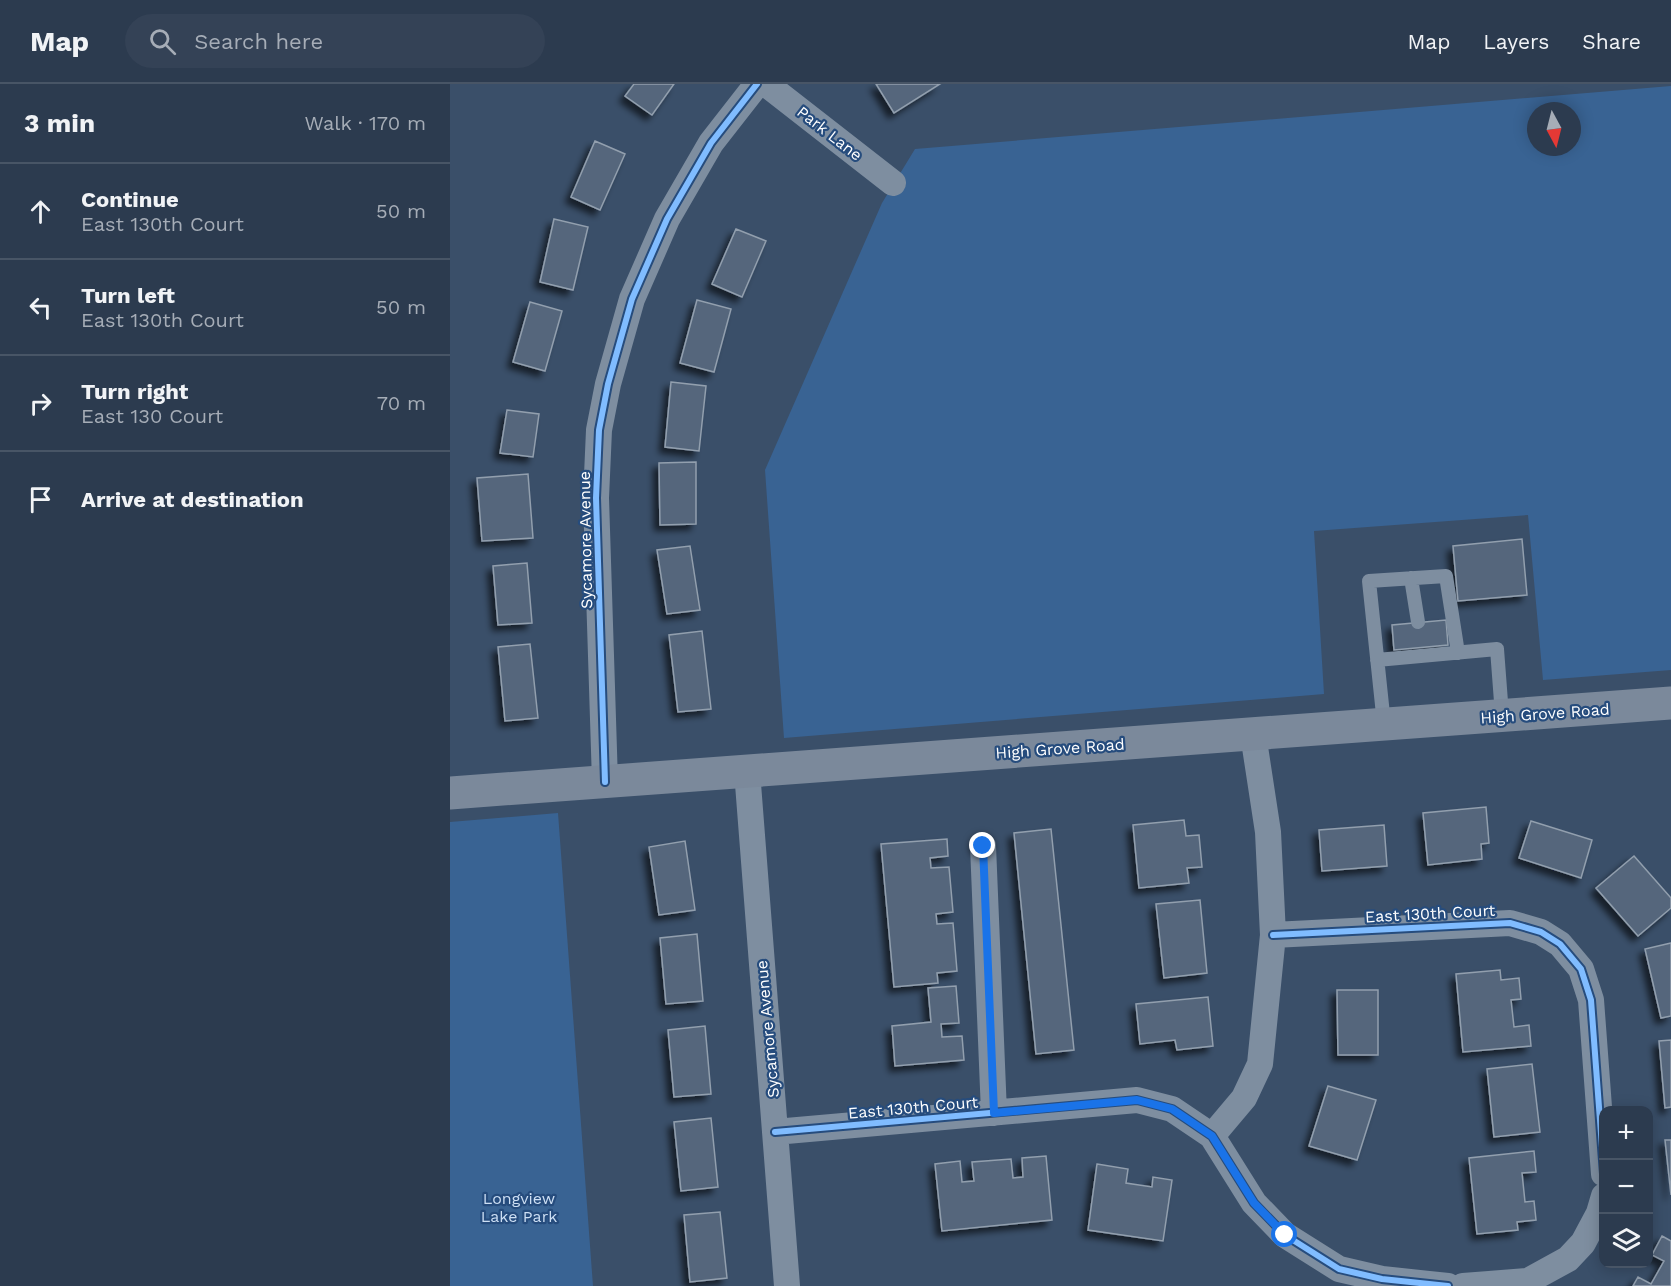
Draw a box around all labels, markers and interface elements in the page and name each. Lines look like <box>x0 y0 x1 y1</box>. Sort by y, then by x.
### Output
search box <box>125 14 545 68</box>
text: Map <box>30 25 89 58</box>
icon: search <box>146 25 179 58</box>
text: Search here <box>194 29 323 54</box>
text: Map <box>1407 29 1450 54</box>
text: Layers <box>1483 29 1549 54</box>
text: Share <box>1582 29 1641 54</box>
street label: Park Lane <box>793 102 866 165</box>
north arrow <box>1527 102 1581 156</box>
text: 3 min <box>24 108 95 138</box>
text: Walk · 170 m <box>305 111 426 135</box>
text: Continue <box>81 187 179 212</box>
icon: ahead <box>24 195 57 228</box>
text: 50 m <box>376 199 426 223</box>
text: East 130th Court <box>81 212 244 236</box>
text: Turn left <box>81 283 175 308</box>
icon: left <box>24 291 57 324</box>
text: 50 m <box>376 295 426 319</box>
text: East 130th Court <box>81 308 244 332</box>
text: Turn right <box>81 379 188 404</box>
icon: right <box>24 387 57 420</box>
text: 70 m <box>377 391 426 415</box>
text: East 130 Court <box>81 404 223 428</box>
street label: Sycamore Avenue <box>575 471 596 609</box>
icon: arrive <box>24 483 57 516</box>
text: Arrive at destination <box>81 487 304 512</box>
street label: High Grove Road <box>1480 700 1610 727</box>
street label: High Grove Road <box>995 735 1125 762</box>
route end <box>969 832 995 858</box>
street label: East 130th Court <box>1364 901 1496 926</box>
street label: Sycamore Avenue <box>752 959 783 1098</box>
street label: East 130th Court <box>847 1092 979 1123</box>
map controls <box>1599 1106 1653 1268</box>
button: + <box>1599 1106 1653 1160</box>
button: − <box>1599 1160 1653 1214</box>
park label: Longview Lake Park <box>481 1189 557 1226</box>
button: layers <box>1599 1214 1653 1268</box>
route start <box>1271 1221 1297 1247</box>

